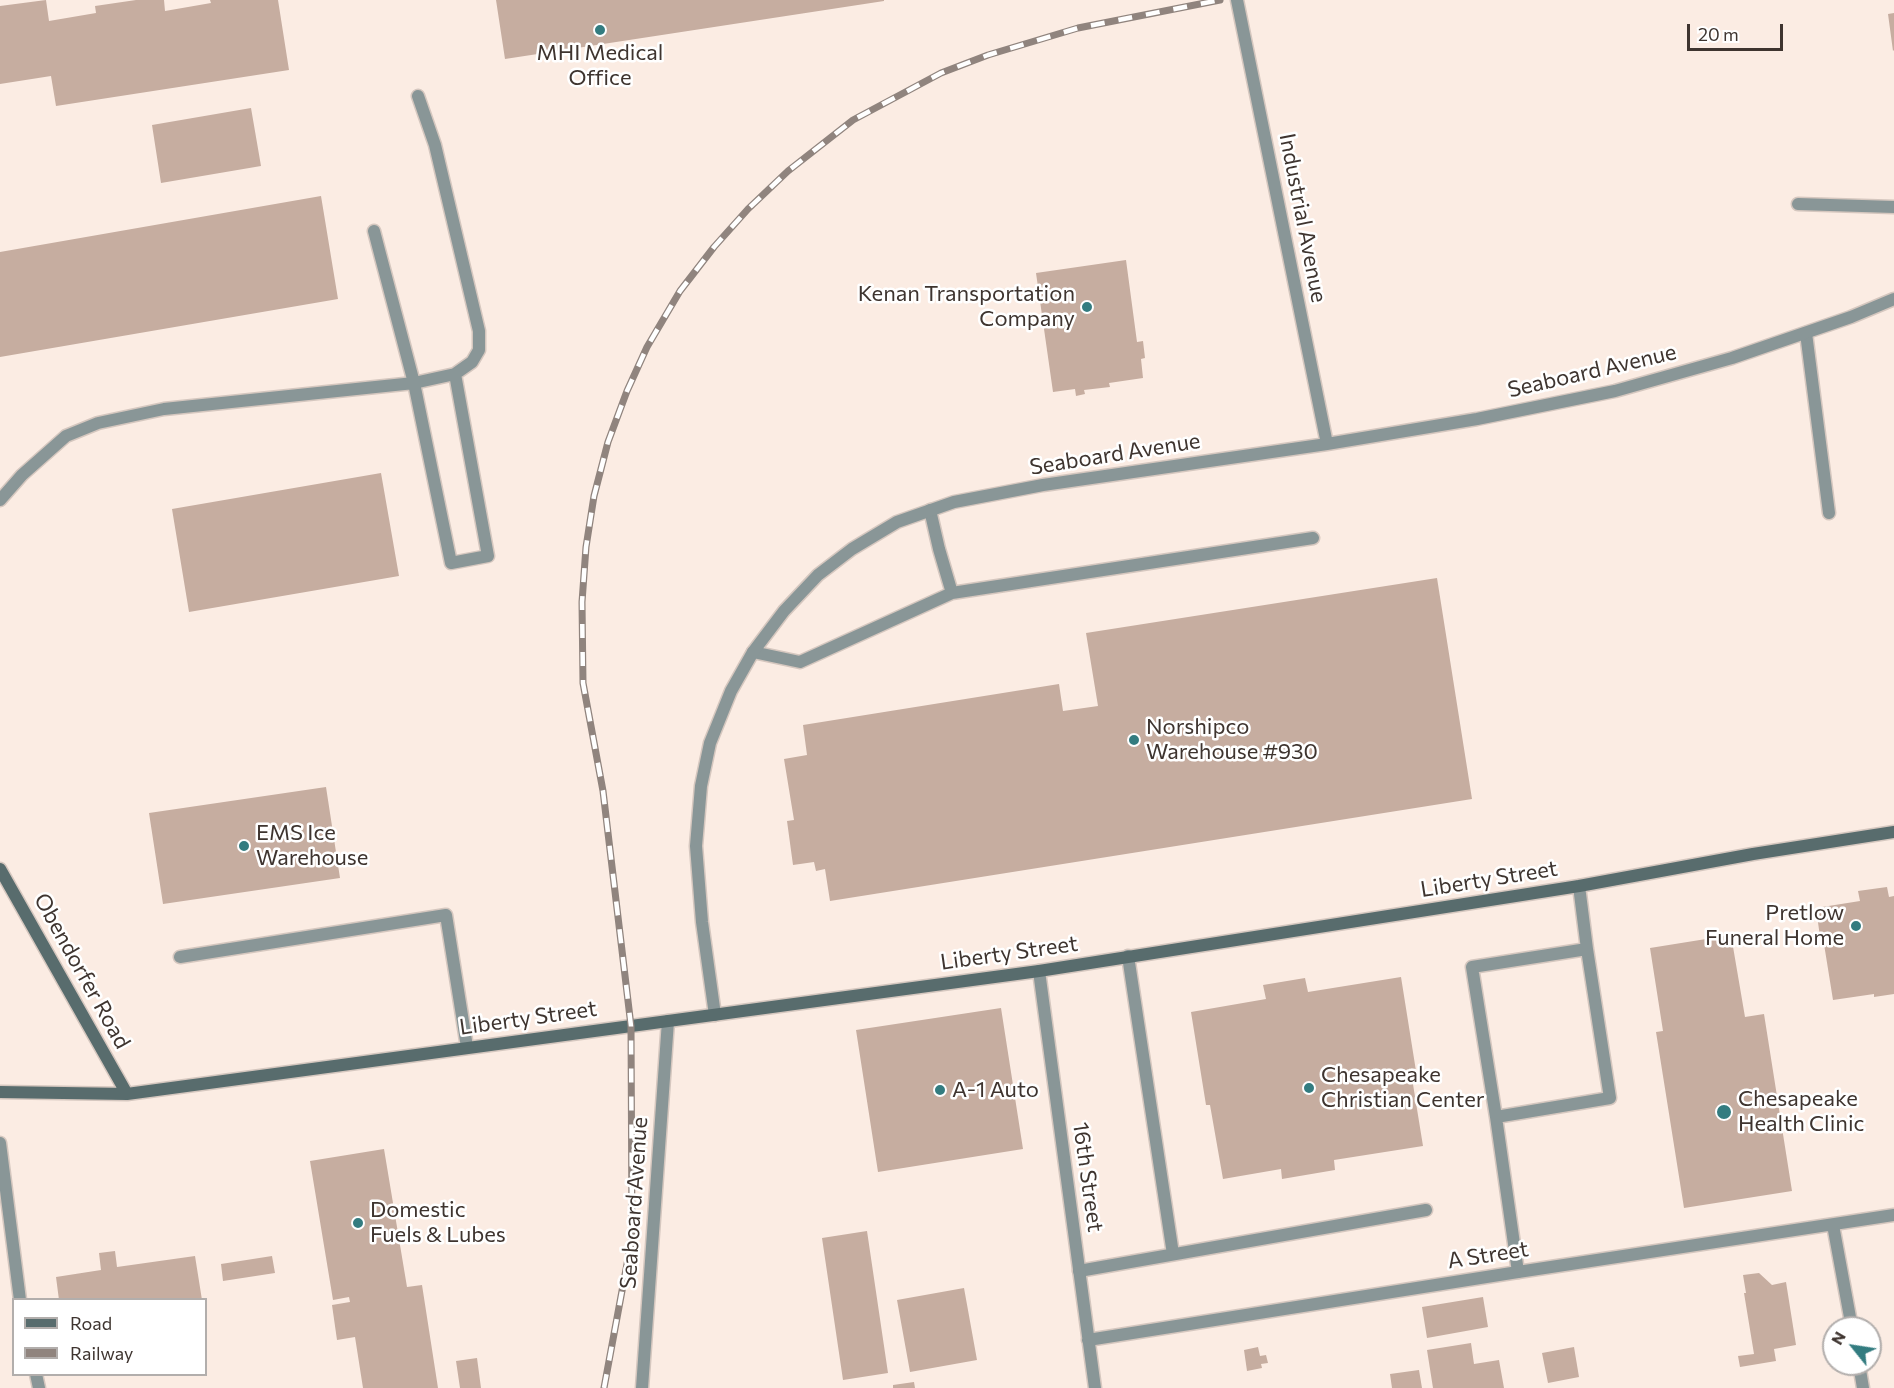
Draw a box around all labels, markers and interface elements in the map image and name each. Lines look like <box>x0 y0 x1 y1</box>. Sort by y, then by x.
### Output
scale bar <box>1690 12 1786 50</box>
marker: MHI Medical Office <box>593 23 607 37</box>
text: 20 m <box>1698 23 1739 45</box>
place label: MHI Medical Office <box>537 40 663 92</box>
street label: Industrial Avenue <box>1274 131 1332 305</box>
place label: Kenan Transportation Company <box>858 281 1075 332</box>
marker: Kenan Transportation Company <box>1080 300 1094 314</box>
street label: Seaboard Avenue <box>1505 339 1679 403</box>
street label: Seaboard Avenue <box>1028 427 1202 481</box>
place label: Norshipco Warehouse #930 <box>1146 714 1318 766</box>
marker: Norshipco Warehouse #930 <box>1127 733 1141 747</box>
place label: EMS Ice Warehouse <box>256 820 368 872</box>
marker: EMS Ice Warehouse <box>237 839 251 853</box>
street label: Liberty Street <box>1419 855 1559 903</box>
street label: Obendorfer Road <box>28 889 136 1053</box>
place label: Pretlow Funeral Home <box>1705 900 1844 951</box>
marker: Pretlow Funeral Home <box>1849 919 1863 933</box>
street label: Liberty Street <box>939 930 1079 976</box>
street label: Liberty Street <box>458 995 598 1041</box>
place label: Chesapeake Christian Center <box>1321 1062 1485 1114</box>
place label: A-1 Auto <box>952 1077 1039 1103</box>
marker: Chesapeake Christian Center <box>1302 1081 1316 1095</box>
marker: A-1 Auto <box>933 1083 947 1097</box>
place label: Chesapeake Health Clinic <box>1738 1086 1864 1138</box>
marker: Chesapeake Health Clinic <box>1715 1103 1733 1121</box>
street label: Seaboard Avenue <box>615 1116 653 1290</box>
street label: 16th Street <box>1067 1120 1109 1234</box>
place label: Domestic Fuels & Lubes <box>370 1197 506 1248</box>
marker: Domestic Fuels & Lubes <box>351 1216 365 1230</box>
street label: A Street <box>1446 1236 1530 1274</box>
legend <box>12 1298 207 1376</box>
text: Road <box>70 1312 112 1334</box>
north arrow <box>1822 1316 1882 1376</box>
text: N <box>1826 1328 1849 1348</box>
text: Railway <box>70 1342 133 1364</box>

